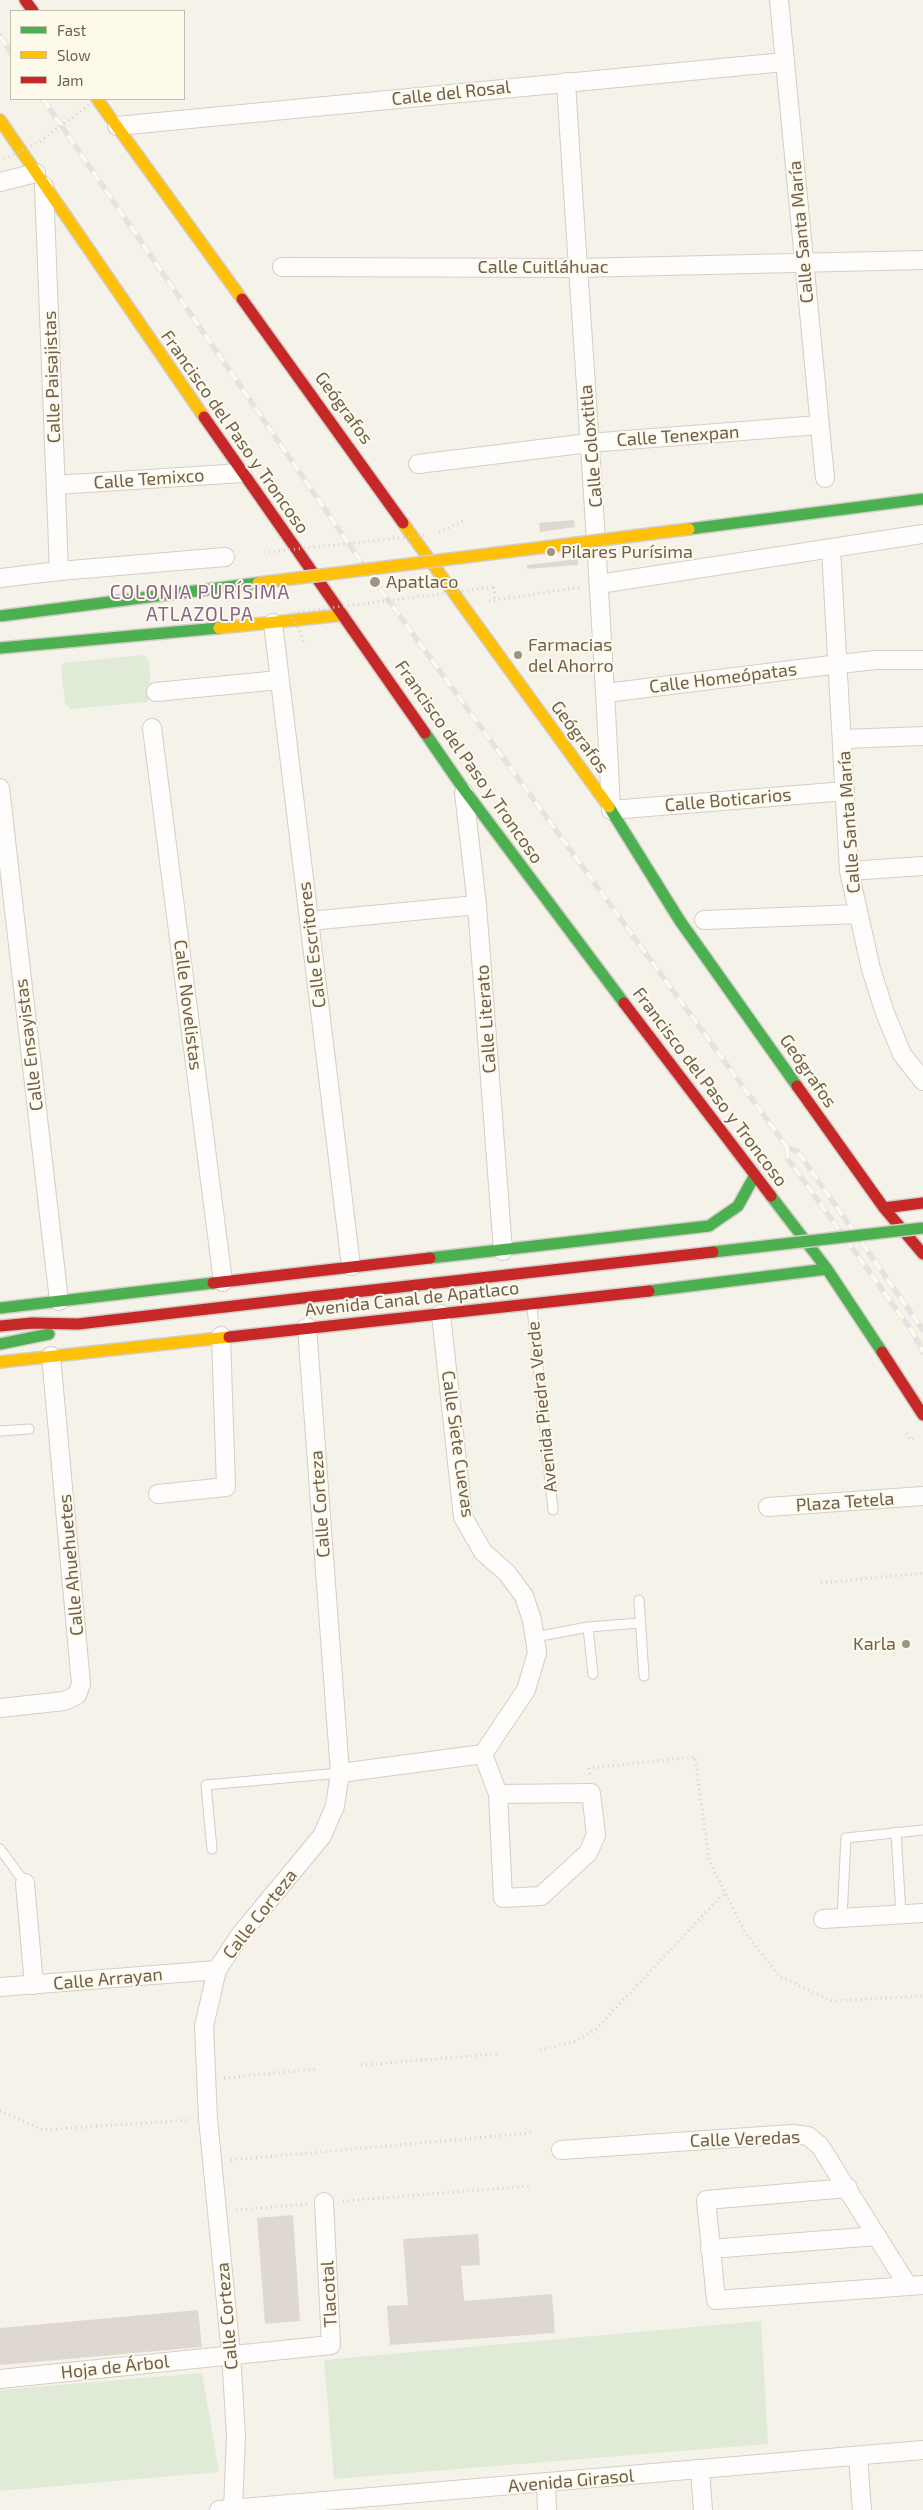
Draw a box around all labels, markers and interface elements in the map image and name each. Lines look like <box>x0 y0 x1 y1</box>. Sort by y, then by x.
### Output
legend <box>10 10 185 100</box>
text: Fast <box>57 21 86 39</box>
text: Slow <box>57 46 91 64</box>
text: Jam <box>57 71 83 89</box>
street label: Calle del Rosal <box>390 76 512 110</box>
street label: Calle Santa María <box>784 160 818 304</box>
street label: Calle Cuitláhuac <box>478 256 608 278</box>
street label: Calle Paisajistas <box>39 310 65 444</box>
street label: Francisco del Paso y Troncoso <box>156 326 314 538</box>
street label: Geógrafos <box>310 368 378 448</box>
street label: Calle Coloxtitla <box>575 384 607 508</box>
street label: Calle Tenexpan <box>616 421 740 451</box>
street label: Calle Temixco <box>93 464 205 494</box>
place label: Pilares Purísima <box>561 541 693 563</box>
marker: Pilares Purísima <box>545 546 557 558</box>
place label: Apatlaco <box>386 571 458 593</box>
marker: Apatlaco <box>368 575 382 589</box>
district label: COLONIA PURÍSIMA ATLAZOLPA <box>108 582 292 626</box>
place label: Farmacias del Ahorro <box>528 634 614 676</box>
marker: Farmacias del Ahorro <box>512 649 524 661</box>
street label: Francisco del Paso y Troncoso <box>390 656 548 868</box>
street label: Calle Homeópatas <box>648 658 798 698</box>
street label: Geógrafos <box>546 697 614 777</box>
street label: Calle Santa María <box>833 750 865 894</box>
street label: Calle Boticarios <box>664 784 792 816</box>
street label: Calle Escritores <box>294 881 330 1009</box>
street label: Calle Novelistas <box>169 939 207 1071</box>
street label: Calle Literato <box>471 964 501 1074</box>
street label: Calle Ensayistas <box>10 978 48 1112</box>
street label: Francisco del Paso y Troncoso <box>628 983 792 1191</box>
street label: Geógrafos <box>775 1030 841 1112</box>
street label: Avenida Canal de Apatlaco <box>304 1277 520 1321</box>
street label: Avenida Piedra Verde <box>522 1320 562 1494</box>
street label: Calle Siete Cuevas <box>437 1369 479 1519</box>
street label: Calle Corteza <box>305 1449 335 1559</box>
street label: Plaza Tetela <box>795 1488 895 1516</box>
street label: Calle Ahuehuetes <box>54 1493 88 1637</box>
place label: Karla <box>853 1633 896 1655</box>
marker: Karla <box>900 1638 912 1650</box>
street label: Calle Corteza <box>218 1865 302 1963</box>
street label: Calle Arrayan <box>52 1963 164 1995</box>
street label: Calle Veredas <box>689 2126 801 2152</box>
street label: Tlacotal <box>316 2260 342 2328</box>
street label: Calle Corteza <box>212 2261 242 2371</box>
street label: Hoja de Árbol <box>60 2351 170 2383</box>
street label: Avenida Girasol <box>507 2465 635 2497</box>

